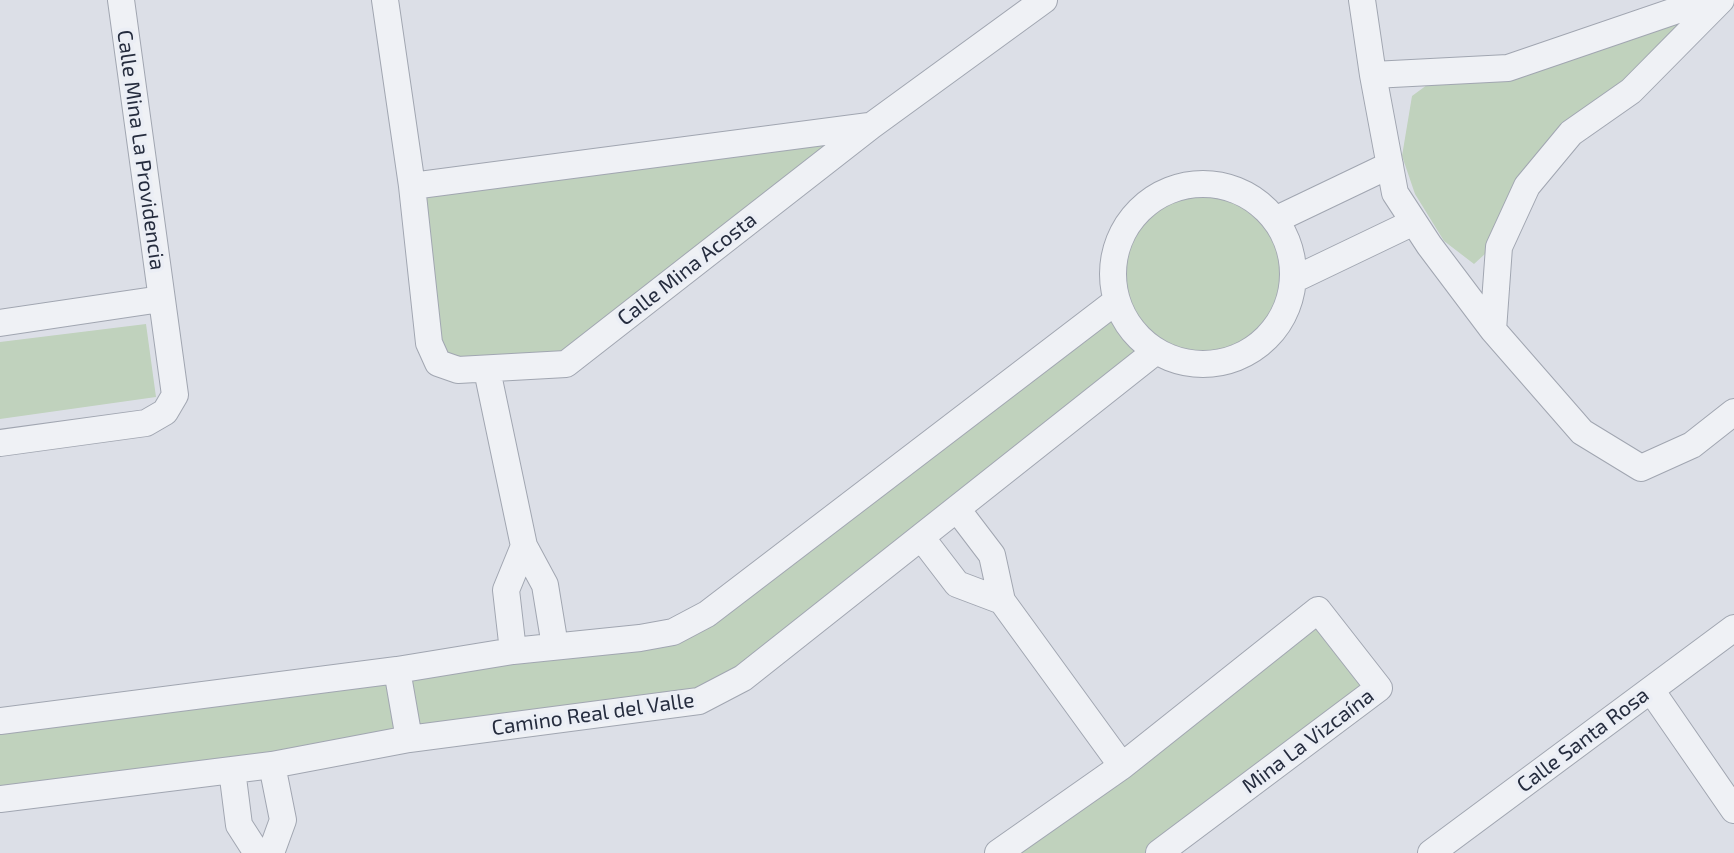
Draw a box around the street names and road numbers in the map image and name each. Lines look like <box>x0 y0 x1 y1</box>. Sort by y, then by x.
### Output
street label: Calle Mina La Providencia <box>112 28 170 272</box>
street label: Calle Mina Acosta <box>613 207 761 331</box>
street label: Calle Santa Rosa <box>1512 682 1654 798</box>
street label: Mina La Vizcaína <box>1237 683 1379 799</box>
street label: Camino Real del Valle <box>490 687 696 741</box>

